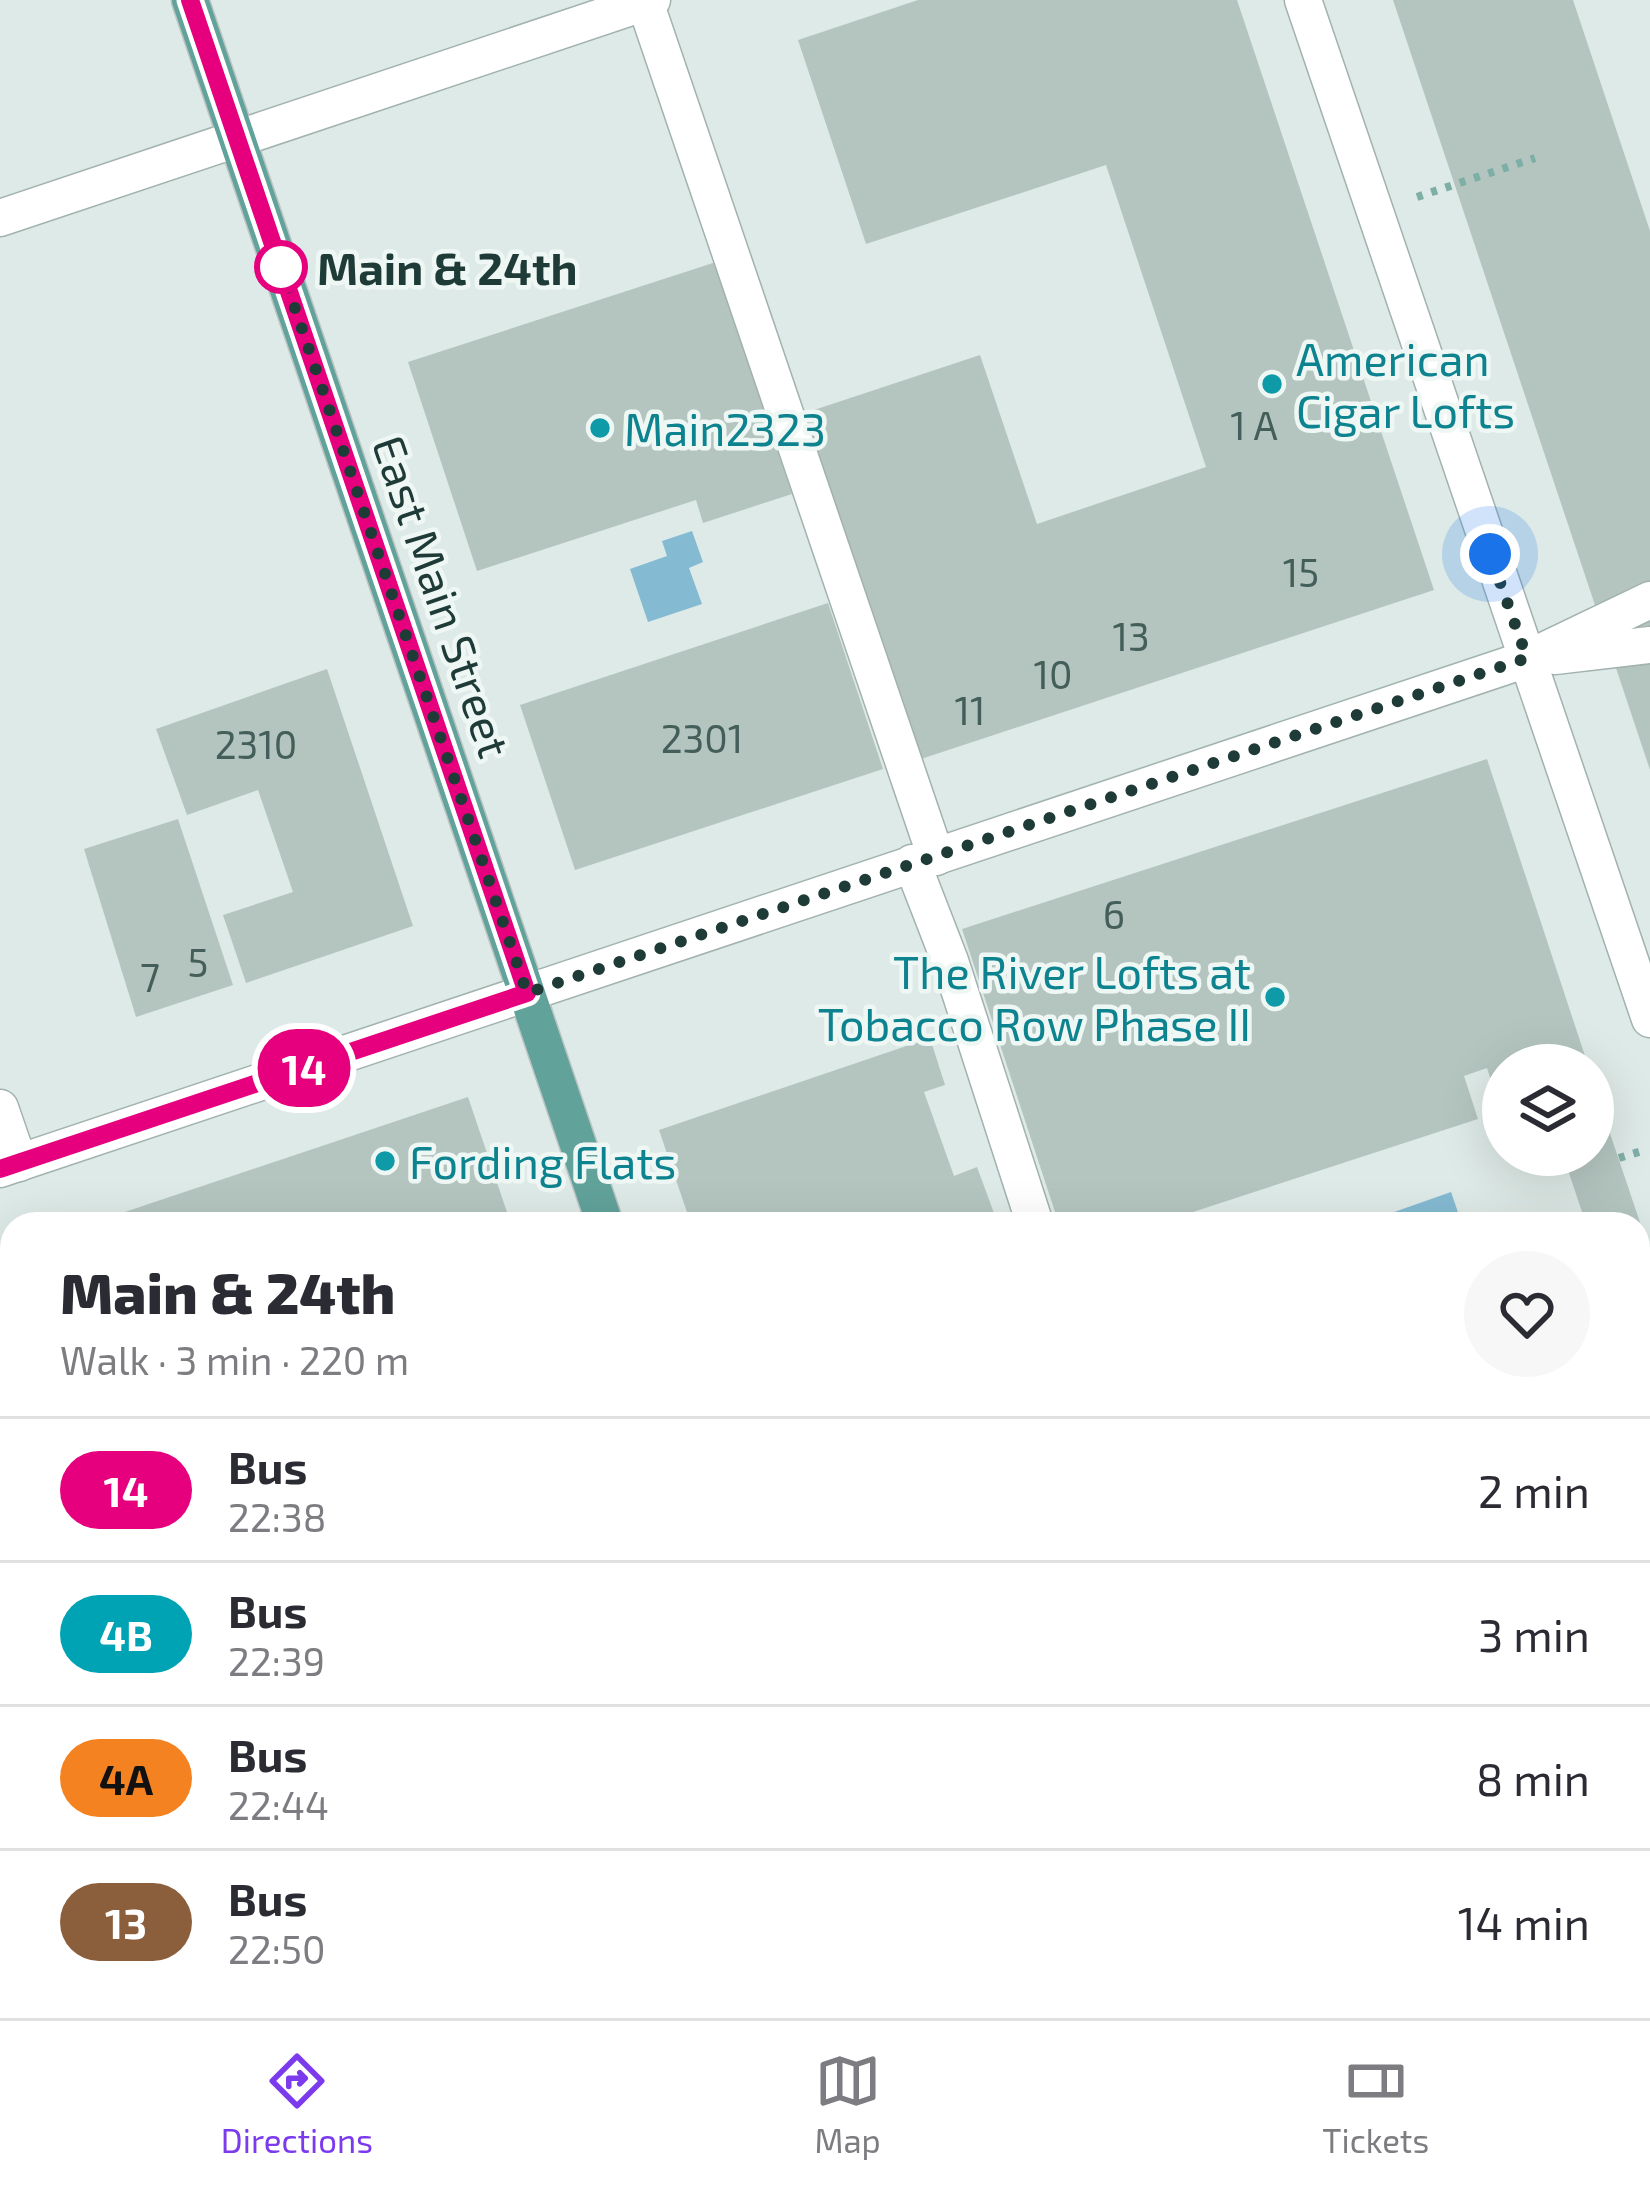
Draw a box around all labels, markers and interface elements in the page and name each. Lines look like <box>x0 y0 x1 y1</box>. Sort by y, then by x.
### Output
place label: Main & 24th <box>317 240 578 294</box>
marker: Main & 24th <box>256 242 306 292</box>
place label: American Cigar Lofts <box>1296 331 1515 437</box>
marker: American Cigar Lofts <box>1259 371 1285 397</box>
place label: Main2323 <box>624 401 826 455</box>
house number: 1 A <box>1230 401 1278 448</box>
marker: Main2323 <box>587 415 613 441</box>
street label: East Main Street <box>363 428 523 764</box>
your location <box>1460 524 1520 584</box>
house number: 15 <box>1283 548 1319 595</box>
house number: 13 <box>1112 612 1150 659</box>
house number: 10 <box>1033 650 1073 697</box>
house number: 11 <box>954 686 986 733</box>
house number: 2301 <box>661 714 743 761</box>
house number: 2310 <box>215 720 297 767</box>
house number: 6 <box>1103 890 1125 937</box>
house number: 5 <box>188 938 208 985</box>
place label: The River Lofts at Tobacco Row Phase II <box>818 944 1251 1050</box>
house number: 7 <box>140 953 160 1000</box>
marker: The River Lofts at Tobacco Row Phase II <box>1262 984 1288 1010</box>
line badge: 14 <box>250 1029 358 1107</box>
text: 14 <box>282 1043 326 1093</box>
map controls <box>1482 1044 1614 1176</box>
button: layers <box>1482 1044 1614 1176</box>
place label: Fording Flats <box>409 1134 676 1188</box>
marker: Fording Flats <box>372 1148 398 1174</box>
button: heart <box>1464 1251 1590 1377</box>
text: Main & 24th <box>60 1257 395 1325</box>
text: Walk · 3 min · 220 m <box>60 1336 409 1383</box>
text: Bus <box>228 1439 307 1493</box>
text: 2 min <box>1478 1463 1590 1517</box>
text: 14 <box>104 1465 148 1515</box>
text: 22:38 <box>228 1493 326 1540</box>
text: Bus <box>228 1583 307 1637</box>
text: 3 min <box>1478 1607 1590 1661</box>
text: 4B <box>99 1609 153 1659</box>
text: 22:39 <box>228 1637 325 1684</box>
text: Bus <box>228 1727 307 1781</box>
text: 8 min <box>1476 1751 1590 1805</box>
text: 4A <box>99 1753 153 1803</box>
text: 22:44 <box>228 1781 329 1828</box>
text: Bus <box>228 1871 307 1925</box>
text: 14 min <box>1458 1895 1590 1949</box>
text: 13 <box>105 1897 147 1947</box>
text: 22:50 <box>228 1925 325 1972</box>
tab: Directions <box>221 2048 373 2160</box>
tab: Map <box>815 2048 881 2160</box>
tab: Tickets <box>1322 2048 1429 2160</box>

